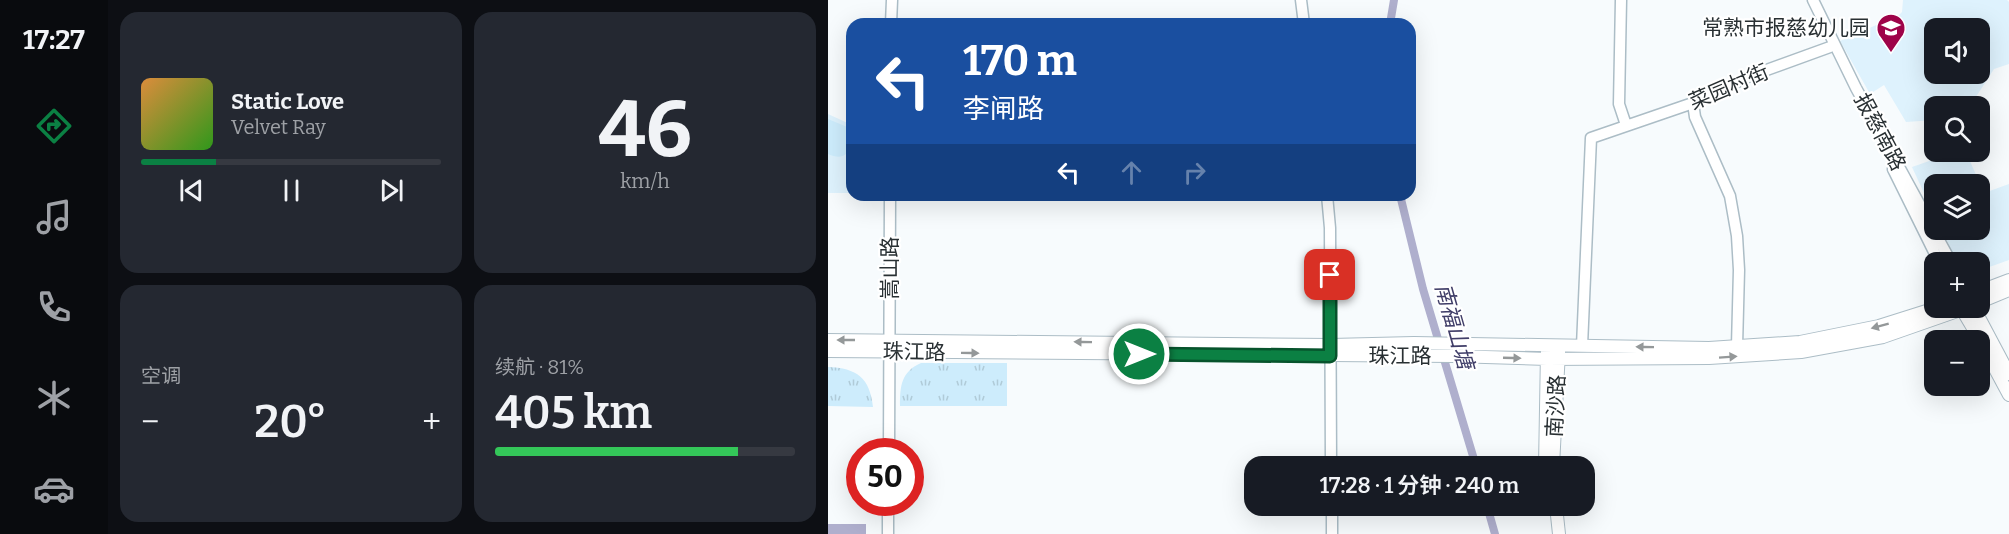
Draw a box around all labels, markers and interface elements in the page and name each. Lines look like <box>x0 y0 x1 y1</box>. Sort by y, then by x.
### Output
school or university icon: 常熟市报慈幼儿园 <box>1875 12 1907 54</box>
place label: 常熟市报慈幼儿园 <box>1702 15 1870 41</box>
map controls <box>1924 18 1990 396</box>
button: sound <box>1924 18 1990 84</box>
text: 17:27 <box>23 24 85 56</box>
text: 170 m <box>963 36 1077 86</box>
icon: left <box>864 42 942 120</box>
street label: 菜园村街 <box>1685 59 1773 115</box>
text: 46 <box>598 83 692 177</box>
text: Static Love <box>231 88 344 115</box>
street label: 报慈南路 <box>1849 89 1911 175</box>
text: 李闸路 <box>963 93 1044 125</box>
button: search <box>1924 96 1990 162</box>
icon: directions <box>33 105 75 147</box>
text: Velvet Ray <box>231 115 326 139</box>
icon: left <box>1052 156 1085 189</box>
icon: ahead <box>1115 156 1148 189</box>
icon: right <box>1178 156 1211 189</box>
text: km/h <box>620 169 670 193</box>
icon: previous <box>175 174 208 207</box>
icon: pause <box>275 174 308 207</box>
icon: next <box>375 174 408 207</box>
button: layers <box>1924 174 1990 240</box>
icon: music <box>33 196 75 238</box>
street label: 嵩山路 <box>877 237 903 300</box>
pin <box>1304 249 1355 300</box>
button: + <box>1924 252 1990 318</box>
icon: arrive <box>1313 258 1346 291</box>
water label: 南福山塘 <box>1429 280 1481 376</box>
icon: phone <box>33 286 75 328</box>
one-way arrow <box>1871 321 1889 331</box>
position arrow <box>1107 322 1171 386</box>
button: − <box>1924 330 1990 396</box>
one-way arrow <box>836 335 855 345</box>
one-way arrow <box>1073 337 1092 347</box>
street label: 珠江路 <box>882 338 946 366</box>
one-way arrow <box>1636 342 1655 352</box>
street label: 珠江路 <box>1369 343 1432 369</box>
one-way arrow <box>961 348 980 358</box>
one-way arrow <box>1502 353 1521 362</box>
one-way arrow <box>1718 353 1737 362</box>
text: 续航 · 81% <box>495 355 584 379</box>
text: 空调 <box>141 364 181 388</box>
street label: 南沙路 <box>1541 374 1571 438</box>
icon: climate <box>33 377 75 419</box>
text: 405 km <box>495 386 652 440</box>
text: 20° <box>254 395 327 449</box>
text: − <box>141 402 159 442</box>
text: + <box>422 402 441 442</box>
speed limit sign: 50 <box>846 438 924 516</box>
icon: car <box>33 468 75 510</box>
text: 17:28 · 1 分钟 · 240 m <box>1320 472 1519 499</box>

